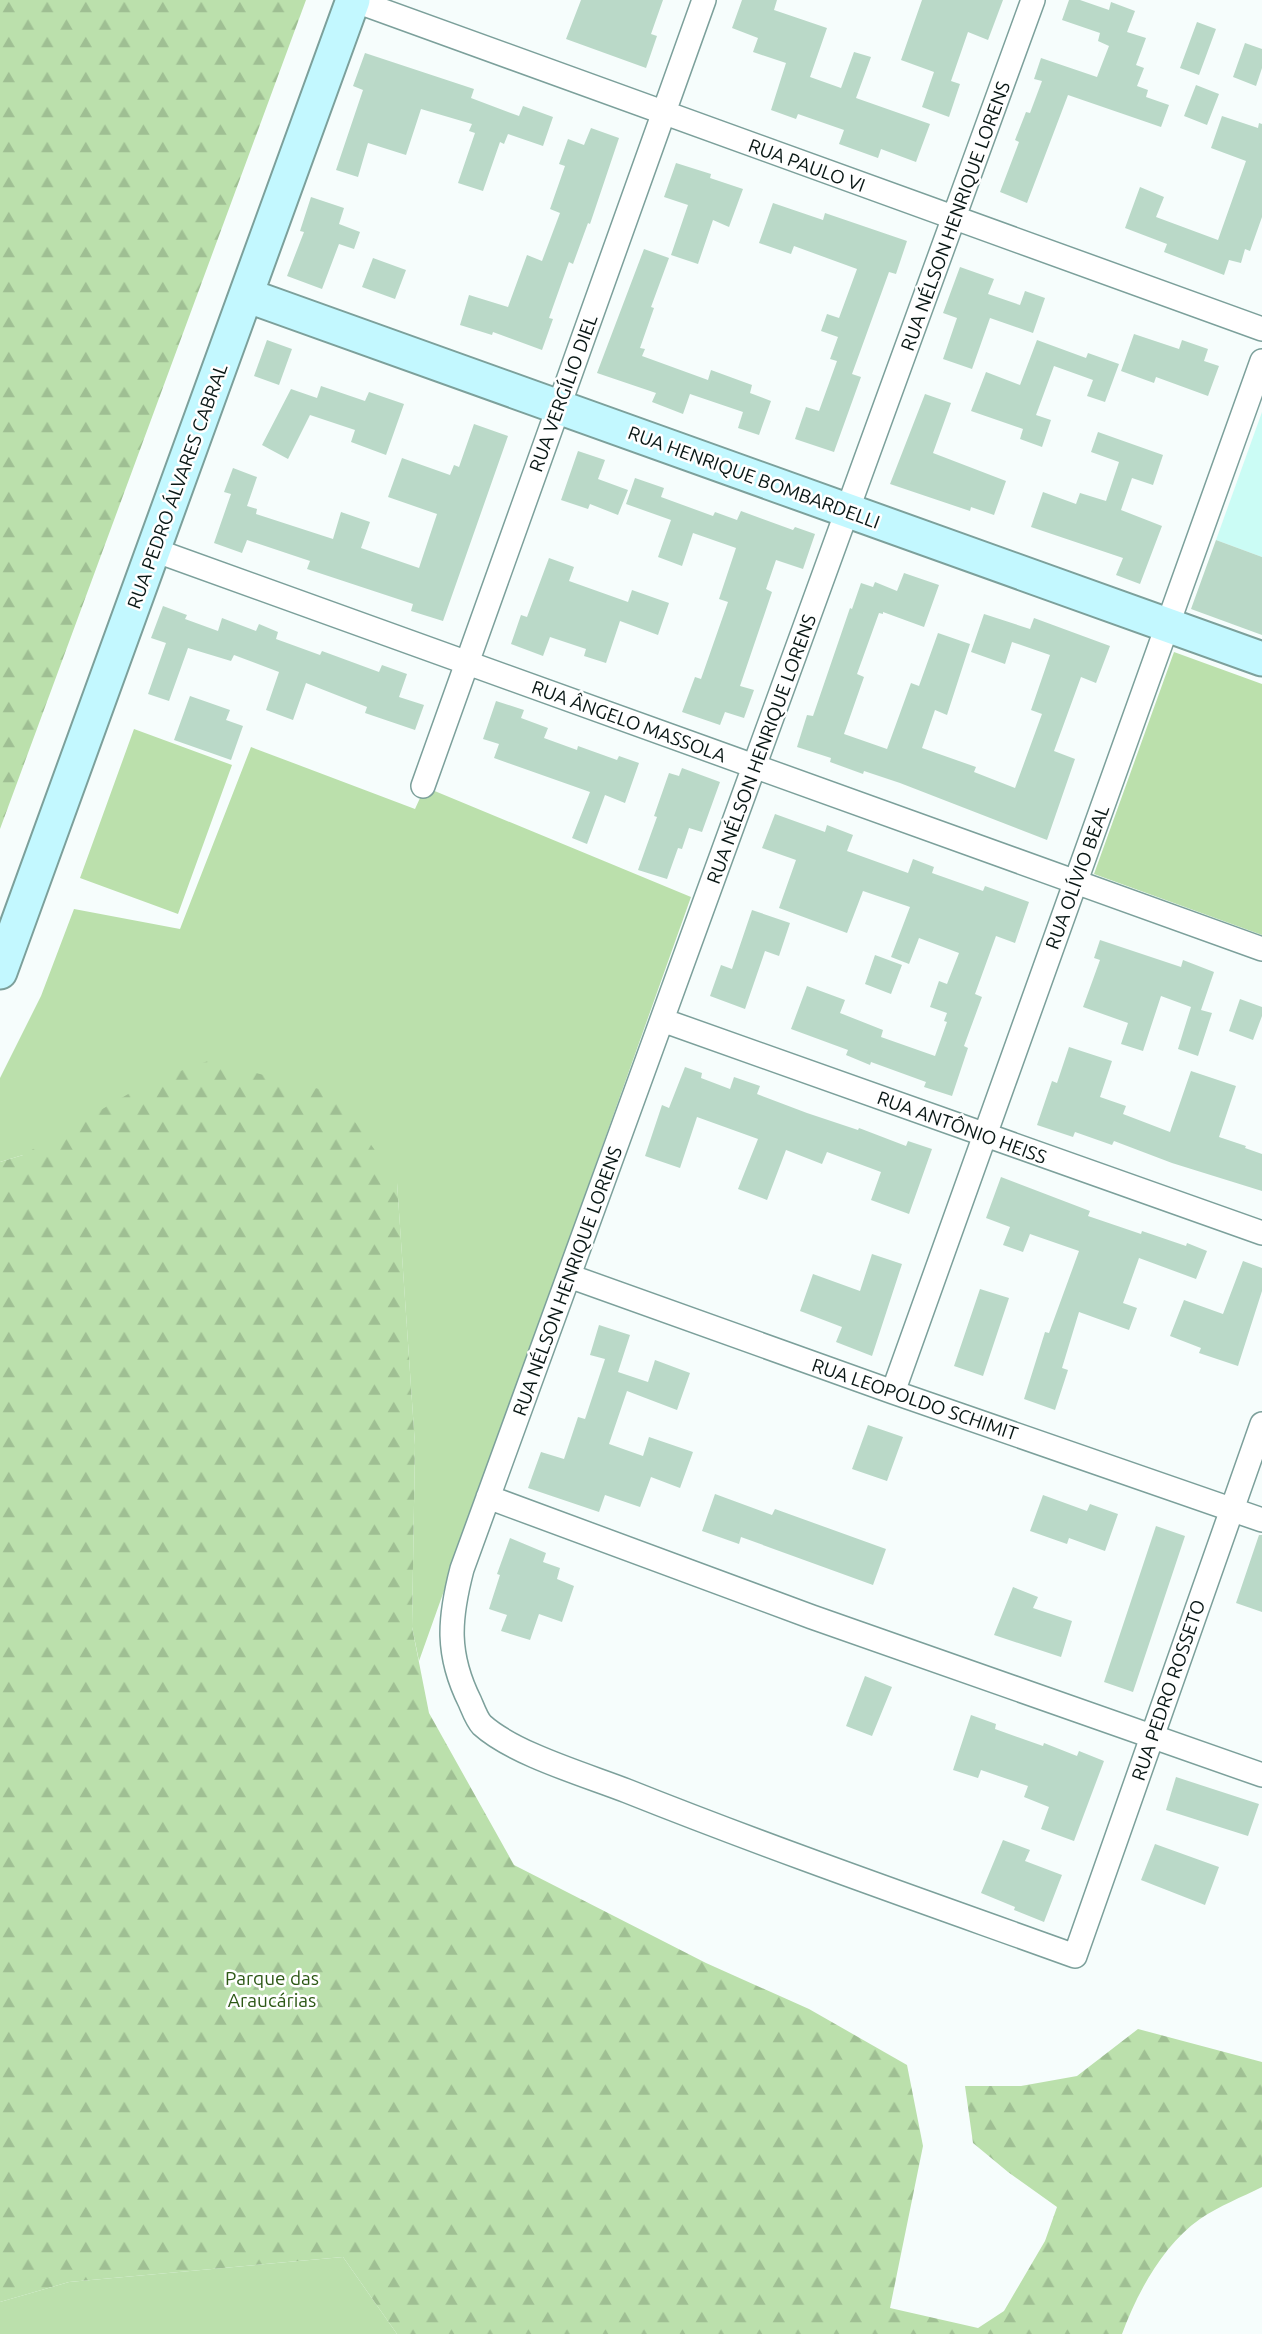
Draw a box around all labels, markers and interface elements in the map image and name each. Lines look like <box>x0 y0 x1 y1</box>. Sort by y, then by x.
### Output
street label: RUA NÉLSON HENRIQUE LORENS <box>896 78 1014 354</box>
street label: RUA PAULO VI <box>746 134 868 196</box>
street label: RUA VERGÍLIO DIEL <box>524 311 602 475</box>
street label: RUA PEDRO ÁLVARES CABRAL <box>122 360 232 612</box>
street label: RUA HENRIQUE BOMBARDELLI <box>625 421 883 533</box>
street label: RUA NÉLSON HENRIQUE LORENS <box>702 611 820 887</box>
street label: RUA ÂNGELO MASSOLA <box>529 676 730 767</box>
street label: RUA OLÍVIO BEAL <box>1041 802 1113 952</box>
street label: RUA ANTÔNIO HEISS <box>874 1086 1050 1168</box>
street label: RUA NÉLSON HENRIQUE LORENS <box>508 1143 626 1419</box>
street label: RUA LEOPOLDO SCHIMIT <box>809 1353 1021 1445</box>
street label: RUA PEDRO ROSSETO <box>1127 1597 1209 1783</box>
park label: Parque das Araucárias <box>225 1967 319 2011</box>

